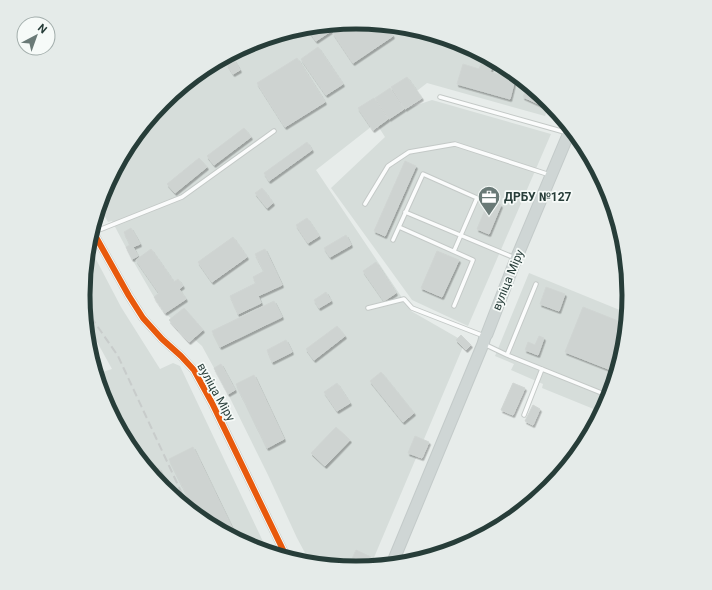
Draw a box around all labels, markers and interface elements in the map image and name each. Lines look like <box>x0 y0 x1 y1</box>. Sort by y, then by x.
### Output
north arrow <box>16 16 56 56</box>
text: N <box>35 21 50 36</box>
office icon: ДРБУ №127 <box>476 184 502 217</box>
place label: ДРБУ №127 <box>504 190 572 204</box>
street label: вуліца Міру <box>489 247 527 313</box>
street label: вуліца Міру <box>194 360 238 424</box>

